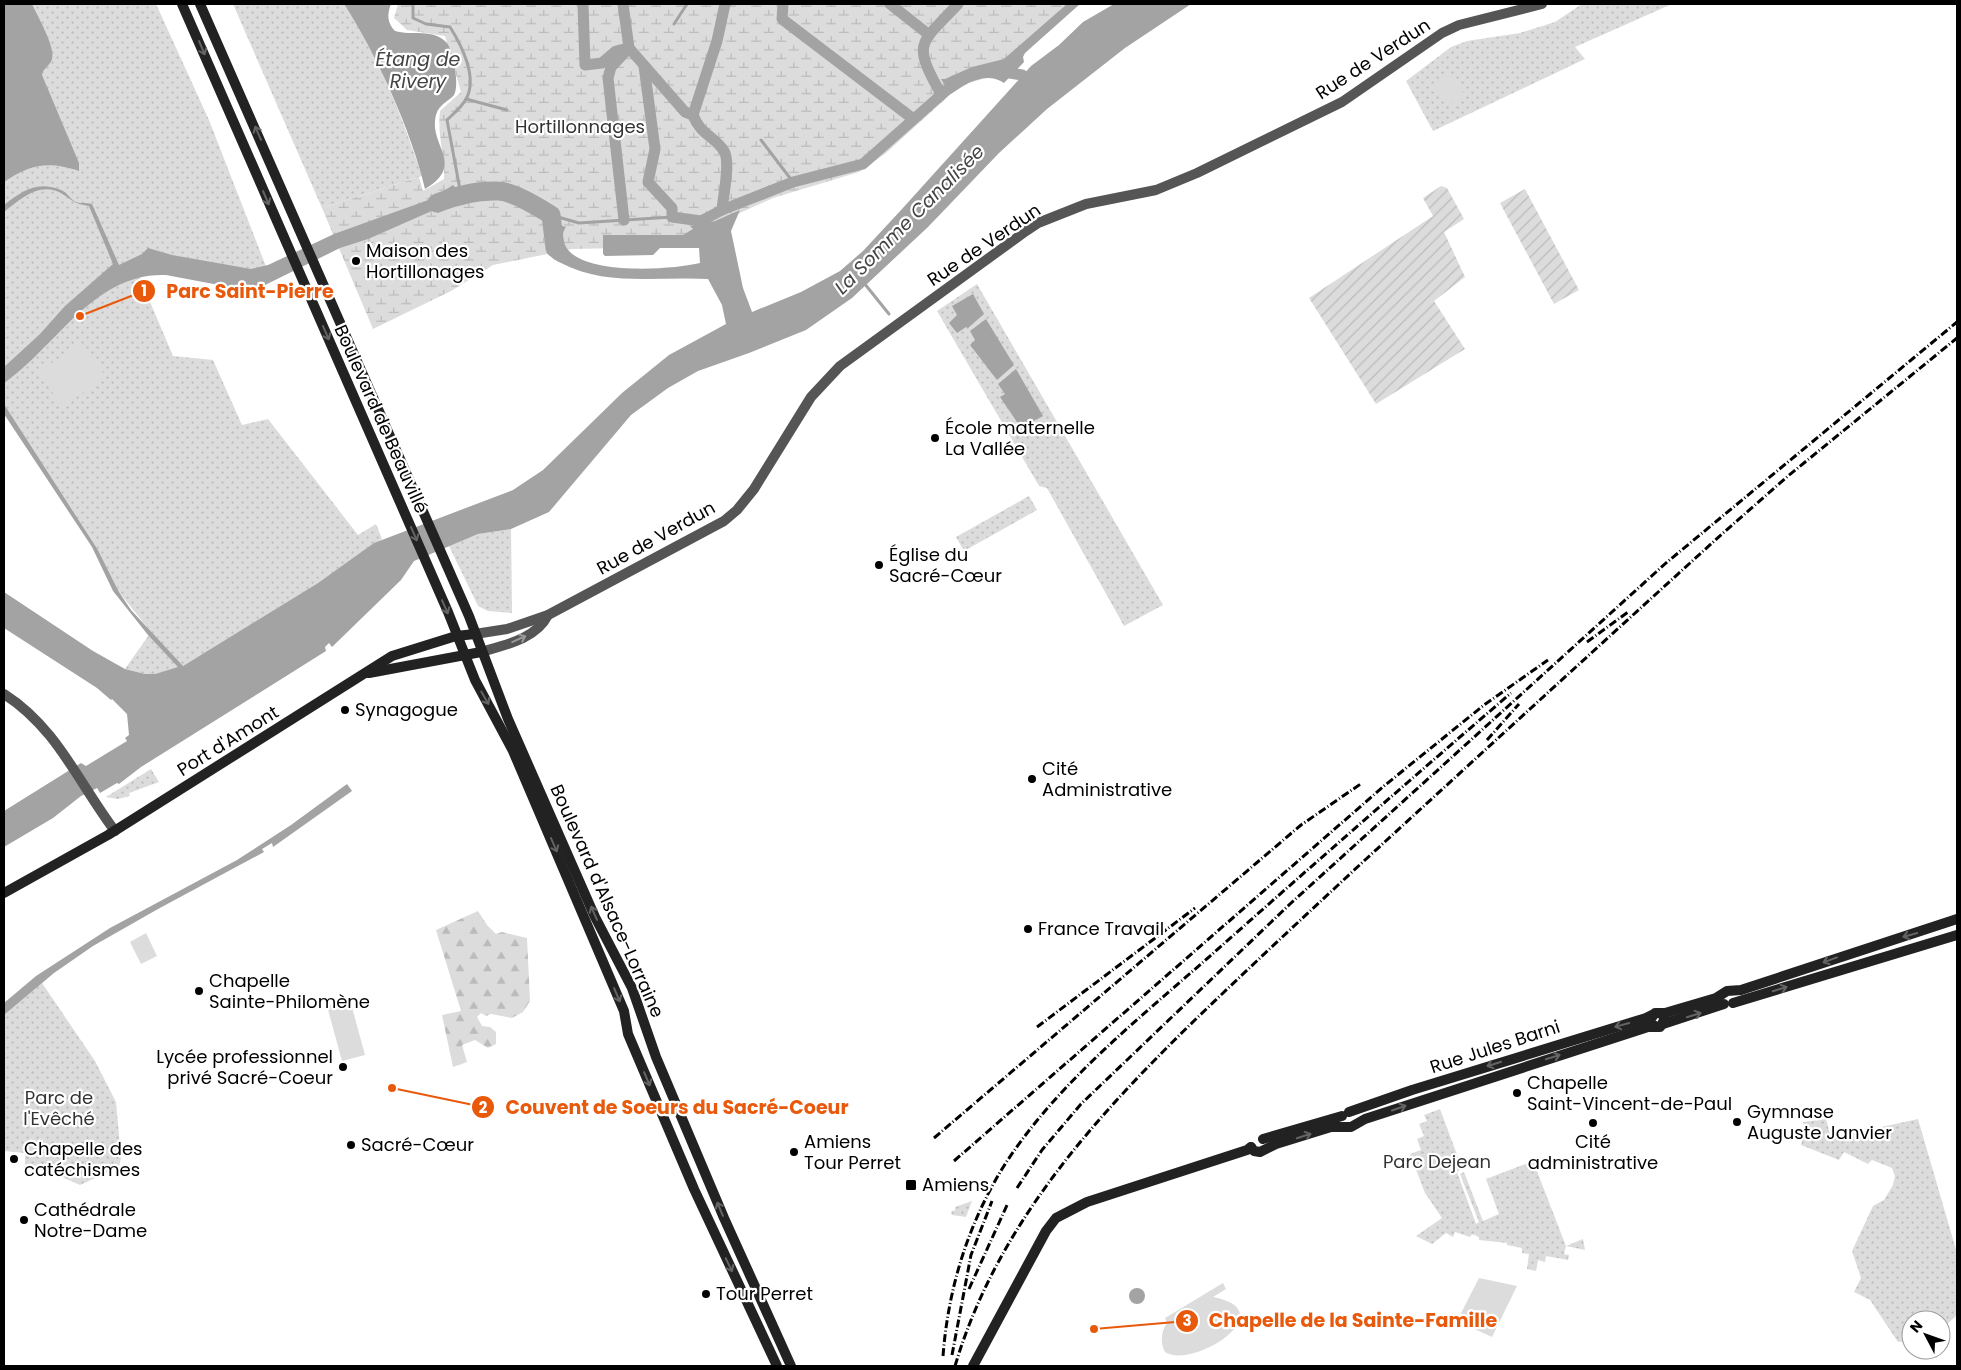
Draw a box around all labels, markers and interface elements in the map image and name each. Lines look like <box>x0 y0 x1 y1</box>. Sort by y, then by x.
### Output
street label: Rue de Verdun <box>1311 12 1435 105</box>
one-way arrow <box>198 41 207 56</box>
water label: Étang de Rivery <box>376 46 461 95</box>
park label: Hortillonnages <box>515 114 645 139</box>
one-way arrow <box>252 126 262 141</box>
water label: La Somme Canalisée <box>828 138 990 300</box>
one-way arrow <box>262 190 272 205</box>
street label: Rue de Verdun <box>922 197 1045 292</box>
place label: Maison des Hortillonages <box>366 238 484 284</box>
marker: Maison des Hortillonages <box>350 255 362 267</box>
callout: Parc Saint-Pierre <box>131 274 343 308</box>
text: Parc Saint-Pierre <box>166 278 334 305</box>
text: 1 <box>141 280 147 301</box>
street label: Boulevard de Beauvillé <box>329 320 434 517</box>
one-way arrow <box>321 325 331 340</box>
place label: École maternelle La Vallée <box>945 415 1095 461</box>
marker: École maternelle La Vallée <box>929 432 941 444</box>
street label: Rue de Verdun <box>592 495 719 580</box>
one-way arrow <box>409 526 419 541</box>
place label: Église du Sacré-Cœur <box>889 542 1002 588</box>
marker: Église du Sacré-Cœur <box>873 559 885 571</box>
one-way arrow <box>441 599 451 614</box>
one-way arrow <box>511 634 526 643</box>
one-way arrow <box>480 691 490 705</box>
place label: Synagogue <box>355 697 458 722</box>
street label: Port d'Amont <box>172 699 283 782</box>
marker: Synagogue <box>339 704 351 716</box>
place label: Cité Administrative <box>1042 756 1172 802</box>
marker: Cité Administrative <box>1026 773 1038 785</box>
street label: Boulevard d'Alsace-Lorraine <box>545 780 670 1021</box>
one-way arrow <box>549 837 559 852</box>
one-way arrow <box>589 906 598 921</box>
place label: France Travail <box>1038 916 1164 941</box>
marker: France Travail <box>1022 923 1034 935</box>
one-way arrow <box>1903 931 1919 941</box>
one-way arrow <box>1823 956 1838 965</box>
place label: Chapelle Sainte-Philomène <box>209 968 370 1014</box>
one-way arrow <box>1771 983 1787 993</box>
marker: Chapelle Sainte-Philomène <box>193 985 205 997</box>
one-way arrow <box>613 987 623 1002</box>
one-way arrow <box>1686 1009 1702 1019</box>
street label: Rue Jules Barni <box>1427 1014 1563 1079</box>
one-way arrow <box>1614 1021 1630 1030</box>
place label: Lycée professionnel privé Sacré-Coeur <box>156 1044 333 1090</box>
one-way arrow <box>1545 1052 1561 1062</box>
one-way arrow <box>1486 1060 1502 1070</box>
marker: Lycée professionnel privé Sacré-Coeur <box>337 1061 349 1073</box>
place label: Chapelle Saint-Vincent-de-Paul <box>1527 1070 1732 1116</box>
one-way arrow <box>643 1071 653 1086</box>
park label: Parc de l'Evêché <box>23 1085 95 1131</box>
marker: Chapelle Saint-Vincent-de-Paul <box>1511 1087 1523 1099</box>
callout: Couvent de Soeurs du Sacré-Coeur <box>471 1090 859 1124</box>
text: Couvent de Soeurs du Sacré-Coeur <box>505 1094 849 1121</box>
text: 2 <box>479 1097 488 1118</box>
place label: Gymnase Auguste Janvier <box>1747 1099 1892 1145</box>
one-way arrow <box>1391 1103 1406 1112</box>
marker: Gymnase Auguste Janvier <box>1731 1116 1743 1128</box>
marker: Cité administrative <box>1587 1117 1599 1129</box>
place label: Amiens Tour Perret <box>804 1129 901 1175</box>
place label: Cité administrative <box>1528 1129 1658 1175</box>
one-way arrow <box>1295 1130 1311 1140</box>
place label: Sacré-Cœur <box>361 1132 474 1157</box>
place label: Chapelle des catéchismes <box>24 1136 142 1182</box>
marker: Sacré-Cœur <box>345 1139 357 1151</box>
marker: Amiens Tour Perret <box>788 1146 800 1158</box>
park label: Parc Dejean <box>1383 1149 1491 1174</box>
marker: Chapelle des catéchismes <box>8 1153 20 1165</box>
place label: Amiens <box>922 1172 989 1197</box>
marker: Amiens <box>904 1178 918 1192</box>
place label: Cathédrale Notre-Dame <box>34 1197 147 1243</box>
one-way arrow <box>715 1202 725 1217</box>
marker: Cathédrale Notre-Dame <box>18 1214 30 1226</box>
one-way arrow <box>725 1257 734 1272</box>
place label: Tour Perret <box>716 1281 813 1306</box>
marker: Tour Perret <box>700 1288 712 1300</box>
callout: Chapelle de la Sainte-Famille <box>1174 1304 1508 1338</box>
text: Chapelle de la Sainte-Famille <box>1209 1307 1497 1334</box>
text: 3 <box>1182 1310 1192 1331</box>
north arrow <box>1901 1310 1951 1360</box>
text: N <box>1905 1316 1927 1337</box>

